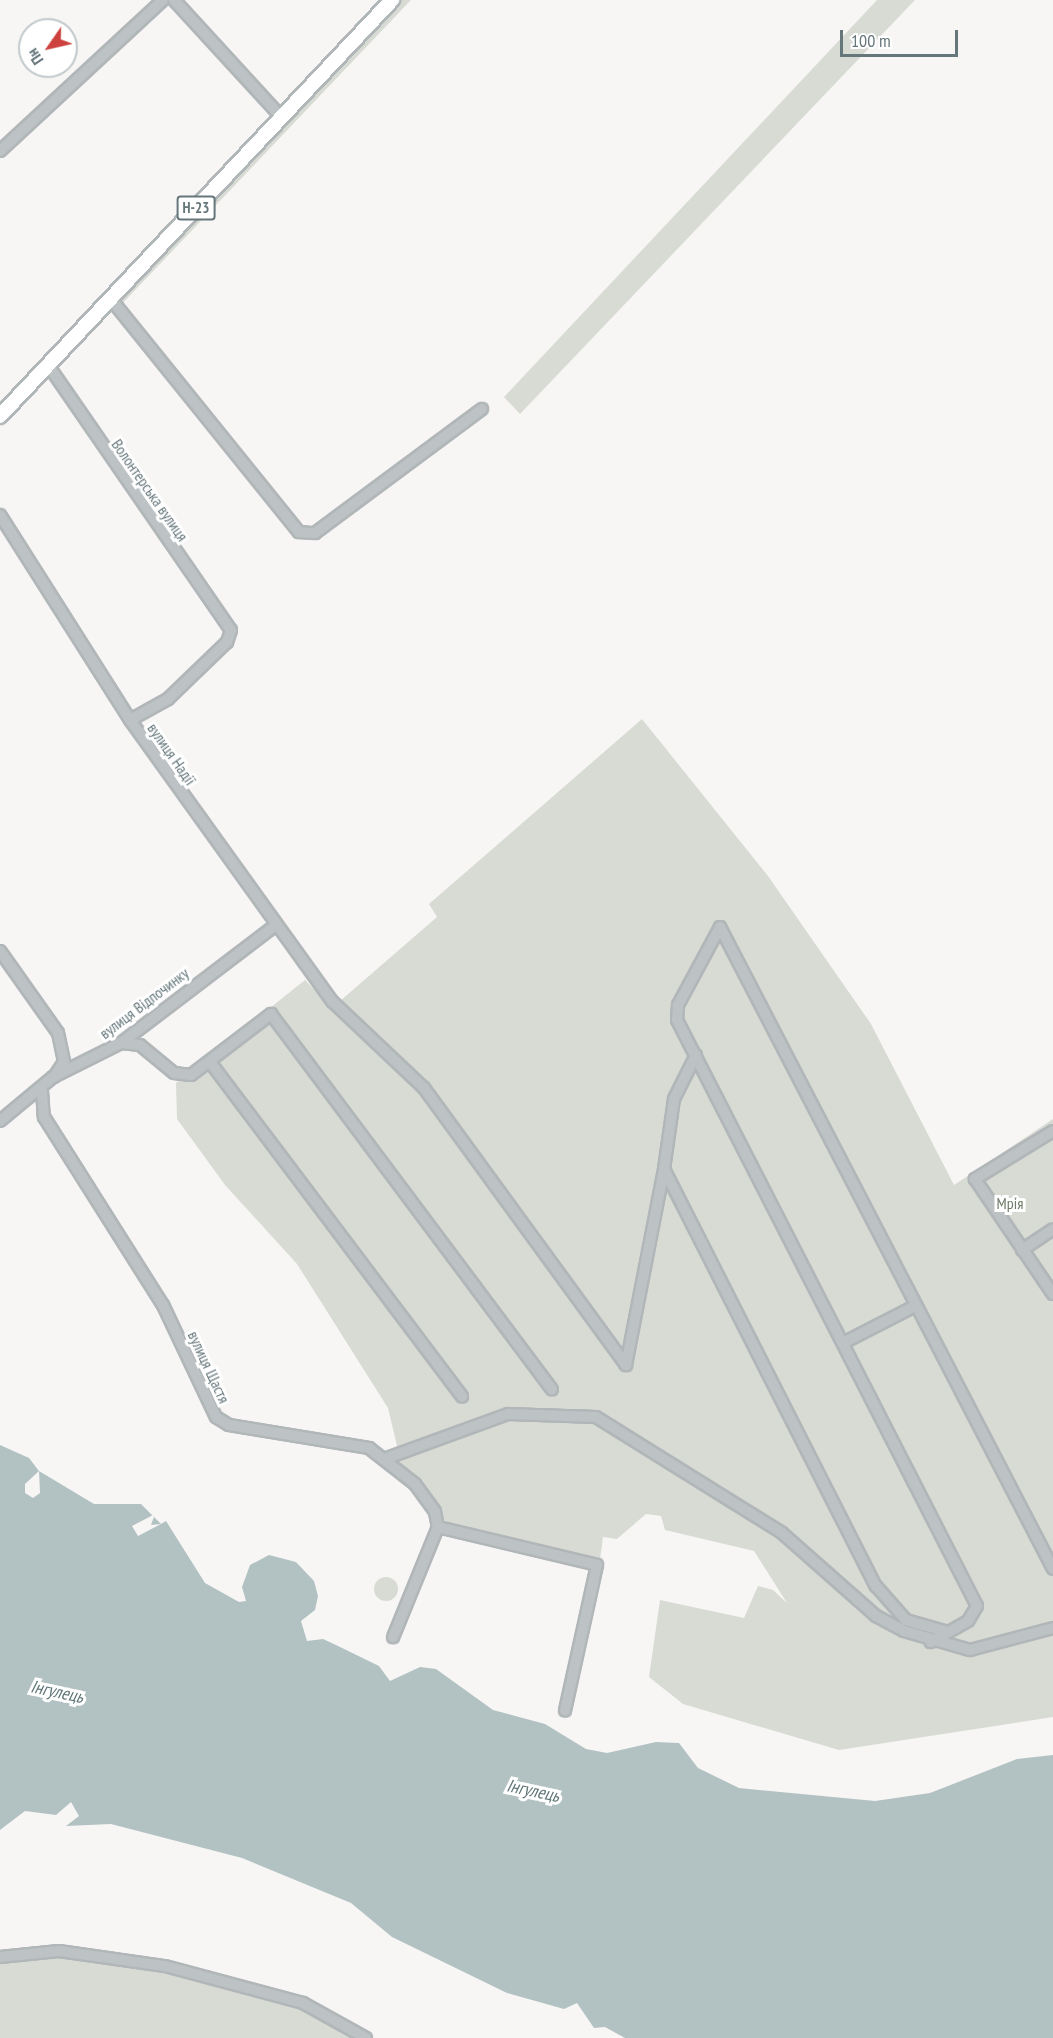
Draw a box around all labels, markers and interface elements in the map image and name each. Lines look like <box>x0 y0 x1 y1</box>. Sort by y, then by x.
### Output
north arrow <box>18 18 78 78</box>
scale bar <box>843 18 962 56</box>
text: 100 m <box>851 29 891 52</box>
text: Пн <box>22 45 47 69</box>
road number: Н-23 <box>176 196 216 220</box>
street label: Волонтерська вулиця <box>108 435 192 545</box>
street label: вулиця Надії <box>144 719 200 789</box>
street label: вулиця Відпочинку <box>96 963 192 1043</box>
park label: Мрія <box>997 1193 1023 1213</box>
street label: вулиця Щастя <box>184 1328 234 1406</box>
water label: Інгулець <box>29 1676 85 1708</box>
water label: Інгулець <box>505 1775 561 1807</box>

